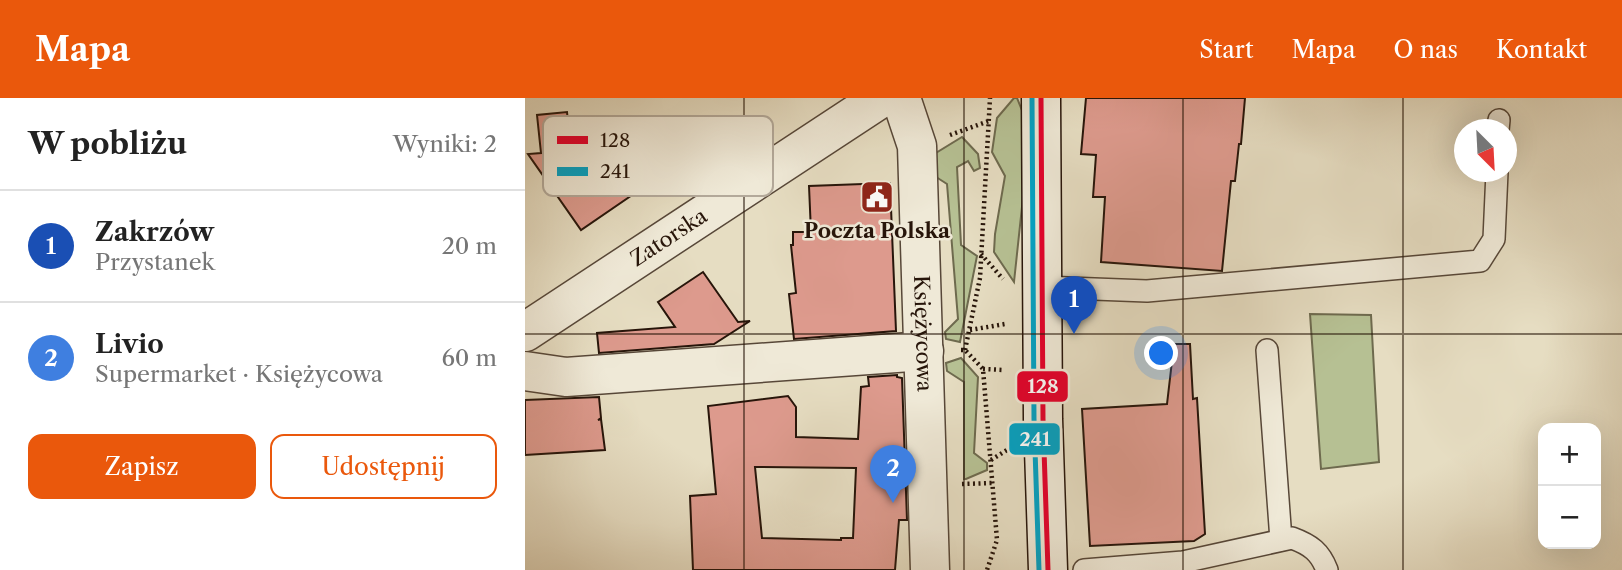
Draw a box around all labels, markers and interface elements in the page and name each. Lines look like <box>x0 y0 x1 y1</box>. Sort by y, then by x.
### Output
text: Mapa <box>35 29 130 70</box>
text: Start <box>1199 35 1253 64</box>
text: Mapa <box>1291 35 1356 64</box>
text: O nas <box>1394 35 1458 64</box>
text: Kontakt <box>1496 35 1587 64</box>
legend <box>543 116 773 196</box>
north arrow <box>1454 119 1517 182</box>
text: W pobliżu <box>28 125 187 162</box>
text: 128 <box>600 129 630 152</box>
text: Wyniki: 2 <box>393 130 497 158</box>
text: 241 <box>600 160 630 183</box>
public building icon: Poczta Polska <box>858 178 896 216</box>
street label: Zatorska <box>625 202 712 271</box>
text: Zakrzów <box>95 216 214 248</box>
place label: Poczta Polska <box>804 218 951 243</box>
text: 1 <box>46 232 56 260</box>
text: 20 m <box>442 232 497 260</box>
text: Przystanek <box>95 248 215 276</box>
street label: Księżycowa <box>909 275 938 393</box>
pin: 1 <box>1051 276 1097 334</box>
text: Livio <box>95 328 164 360</box>
your location <box>1144 336 1178 370</box>
text: 2 <box>44 344 58 372</box>
text: 60 m <box>441 344 497 372</box>
text: Supermarket · Księżycowa <box>95 360 383 388</box>
line badge: 128 <box>1016 370 1069 403</box>
text: 128 <box>1027 375 1059 398</box>
line badge: 241 <box>1008 422 1061 456</box>
map controls <box>1538 423 1601 549</box>
button: + <box>1538 423 1601 486</box>
text: 241 <box>1019 428 1051 451</box>
button: Zapisz <box>28 434 256 499</box>
button: Udostępnij <box>270 434 497 499</box>
pin: 2 <box>870 445 916 503</box>
button: − <box>1538 486 1601 549</box>

